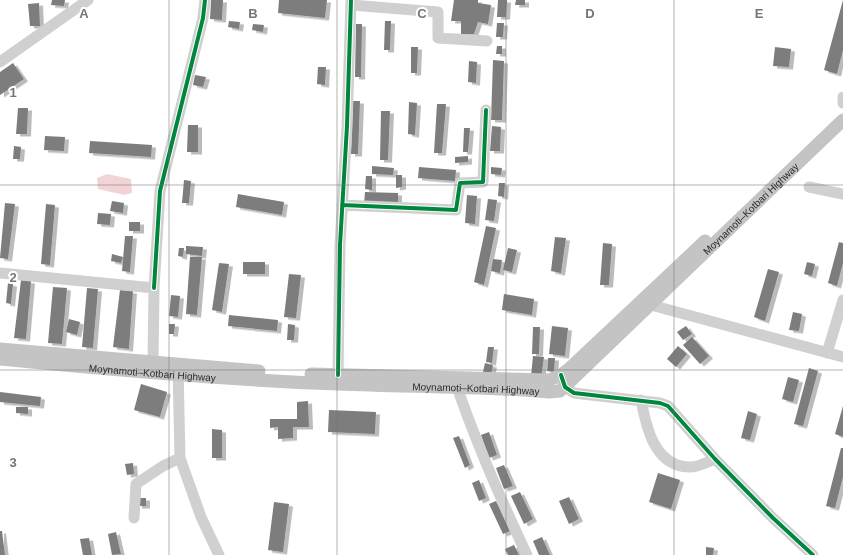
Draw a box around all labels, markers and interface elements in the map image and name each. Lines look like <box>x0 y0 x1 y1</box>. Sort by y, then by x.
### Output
text: A <box>79 6 89 21</box>
text: B <box>248 6 258 21</box>
text: C <box>417 6 427 21</box>
text: D <box>585 6 595 21</box>
text: E <box>755 6 764 21</box>
text: 1 <box>9 85 17 100</box>
street label: Moynamoti–Kotbari Highway <box>701 161 800 257</box>
text: 2 <box>9 270 17 285</box>
street label: Moynamoti–Kotbari Highway <box>88 362 216 383</box>
street label: Moynamoti–Kotbari Highway <box>412 381 540 397</box>
text: 3 <box>9 455 17 470</box>

